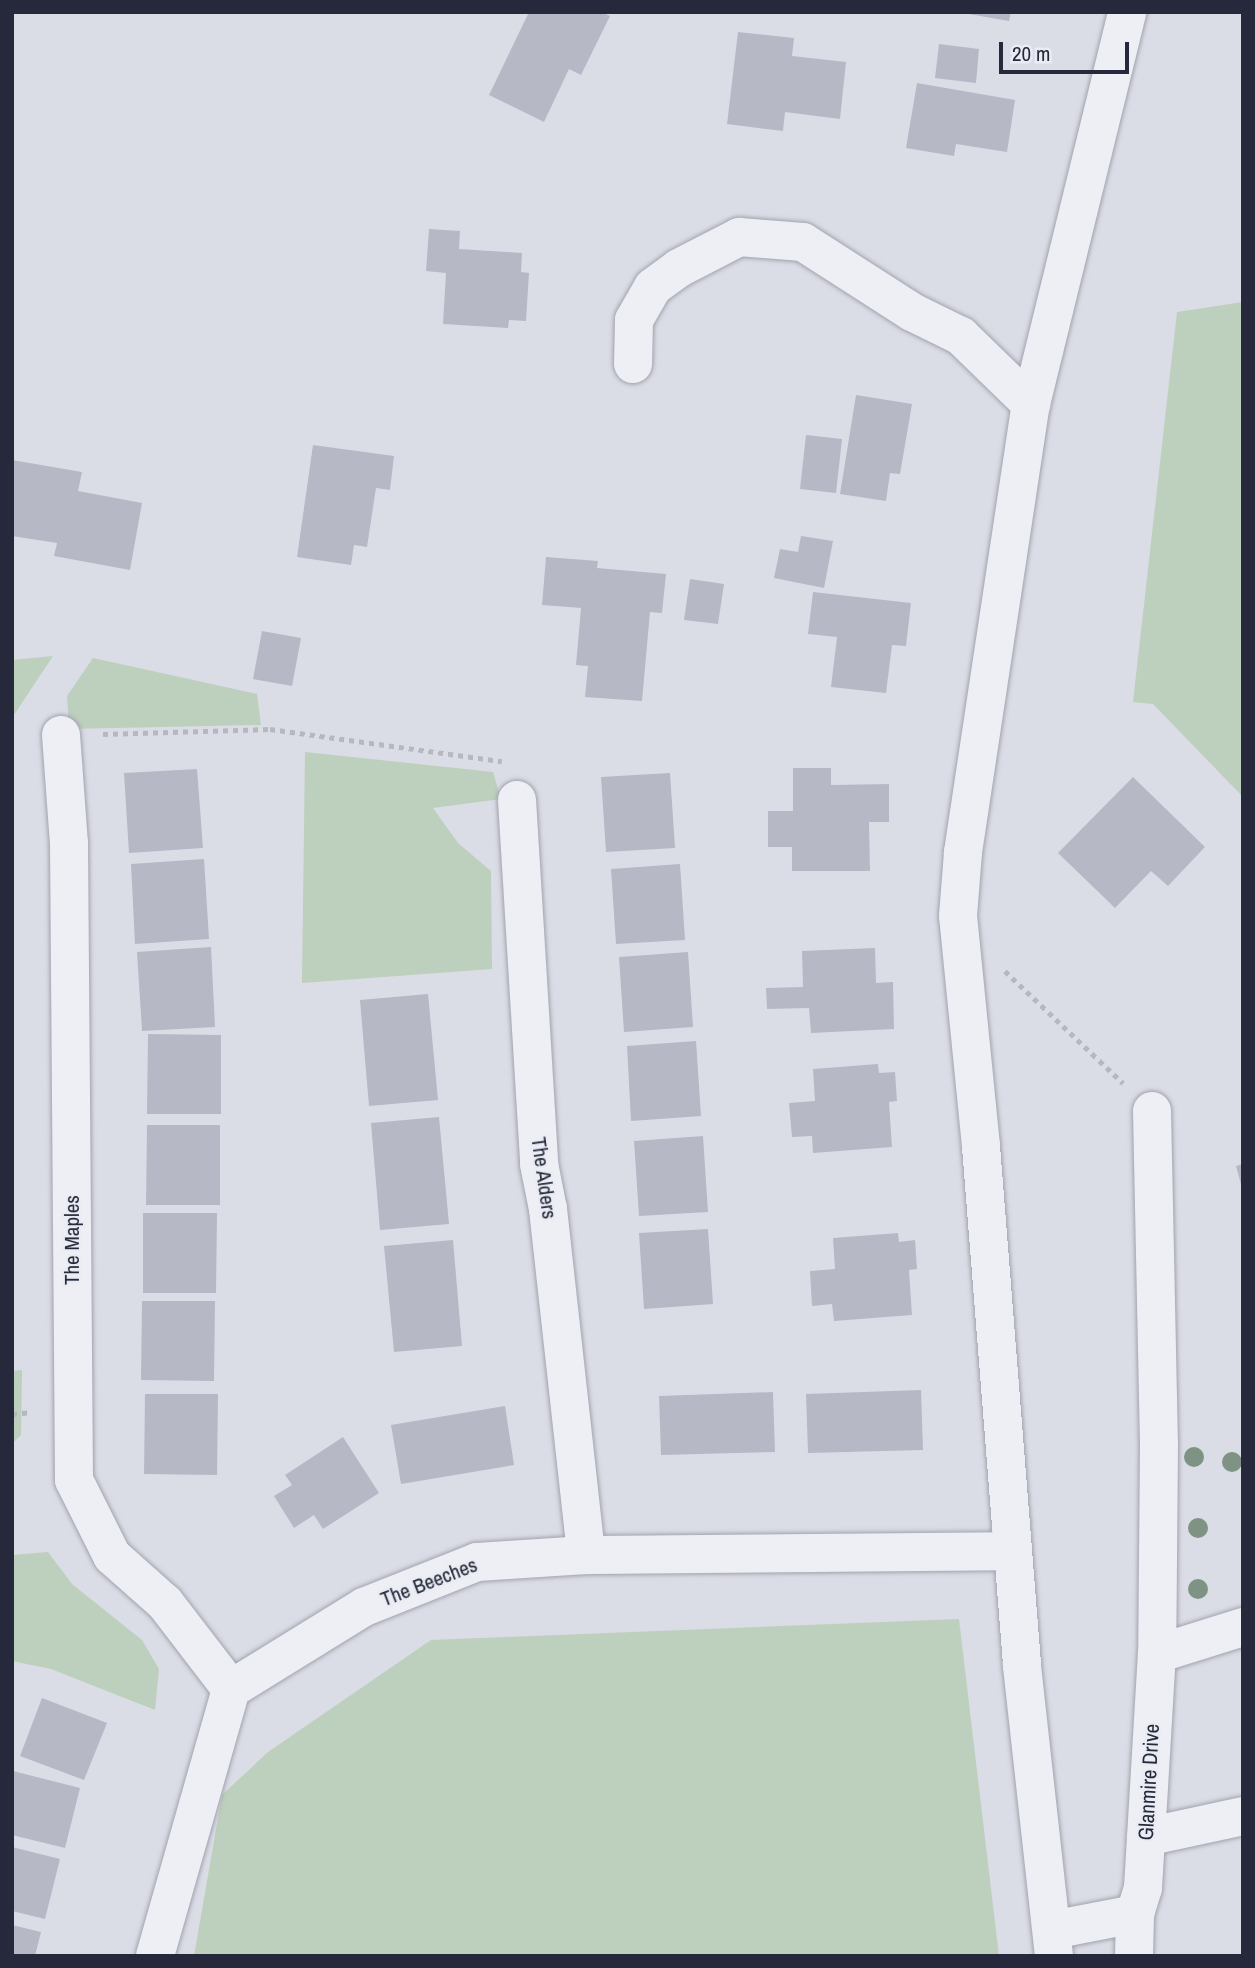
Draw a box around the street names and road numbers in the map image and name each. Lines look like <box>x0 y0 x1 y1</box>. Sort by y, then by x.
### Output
street label: The Alders <box>526 1135 562 1221</box>
street label: The Maples <box>59 1195 85 1285</box>
street label: The Beeches <box>377 1552 481 1612</box>
street label: Glanmire Drive <box>1133 1723 1165 1841</box>

